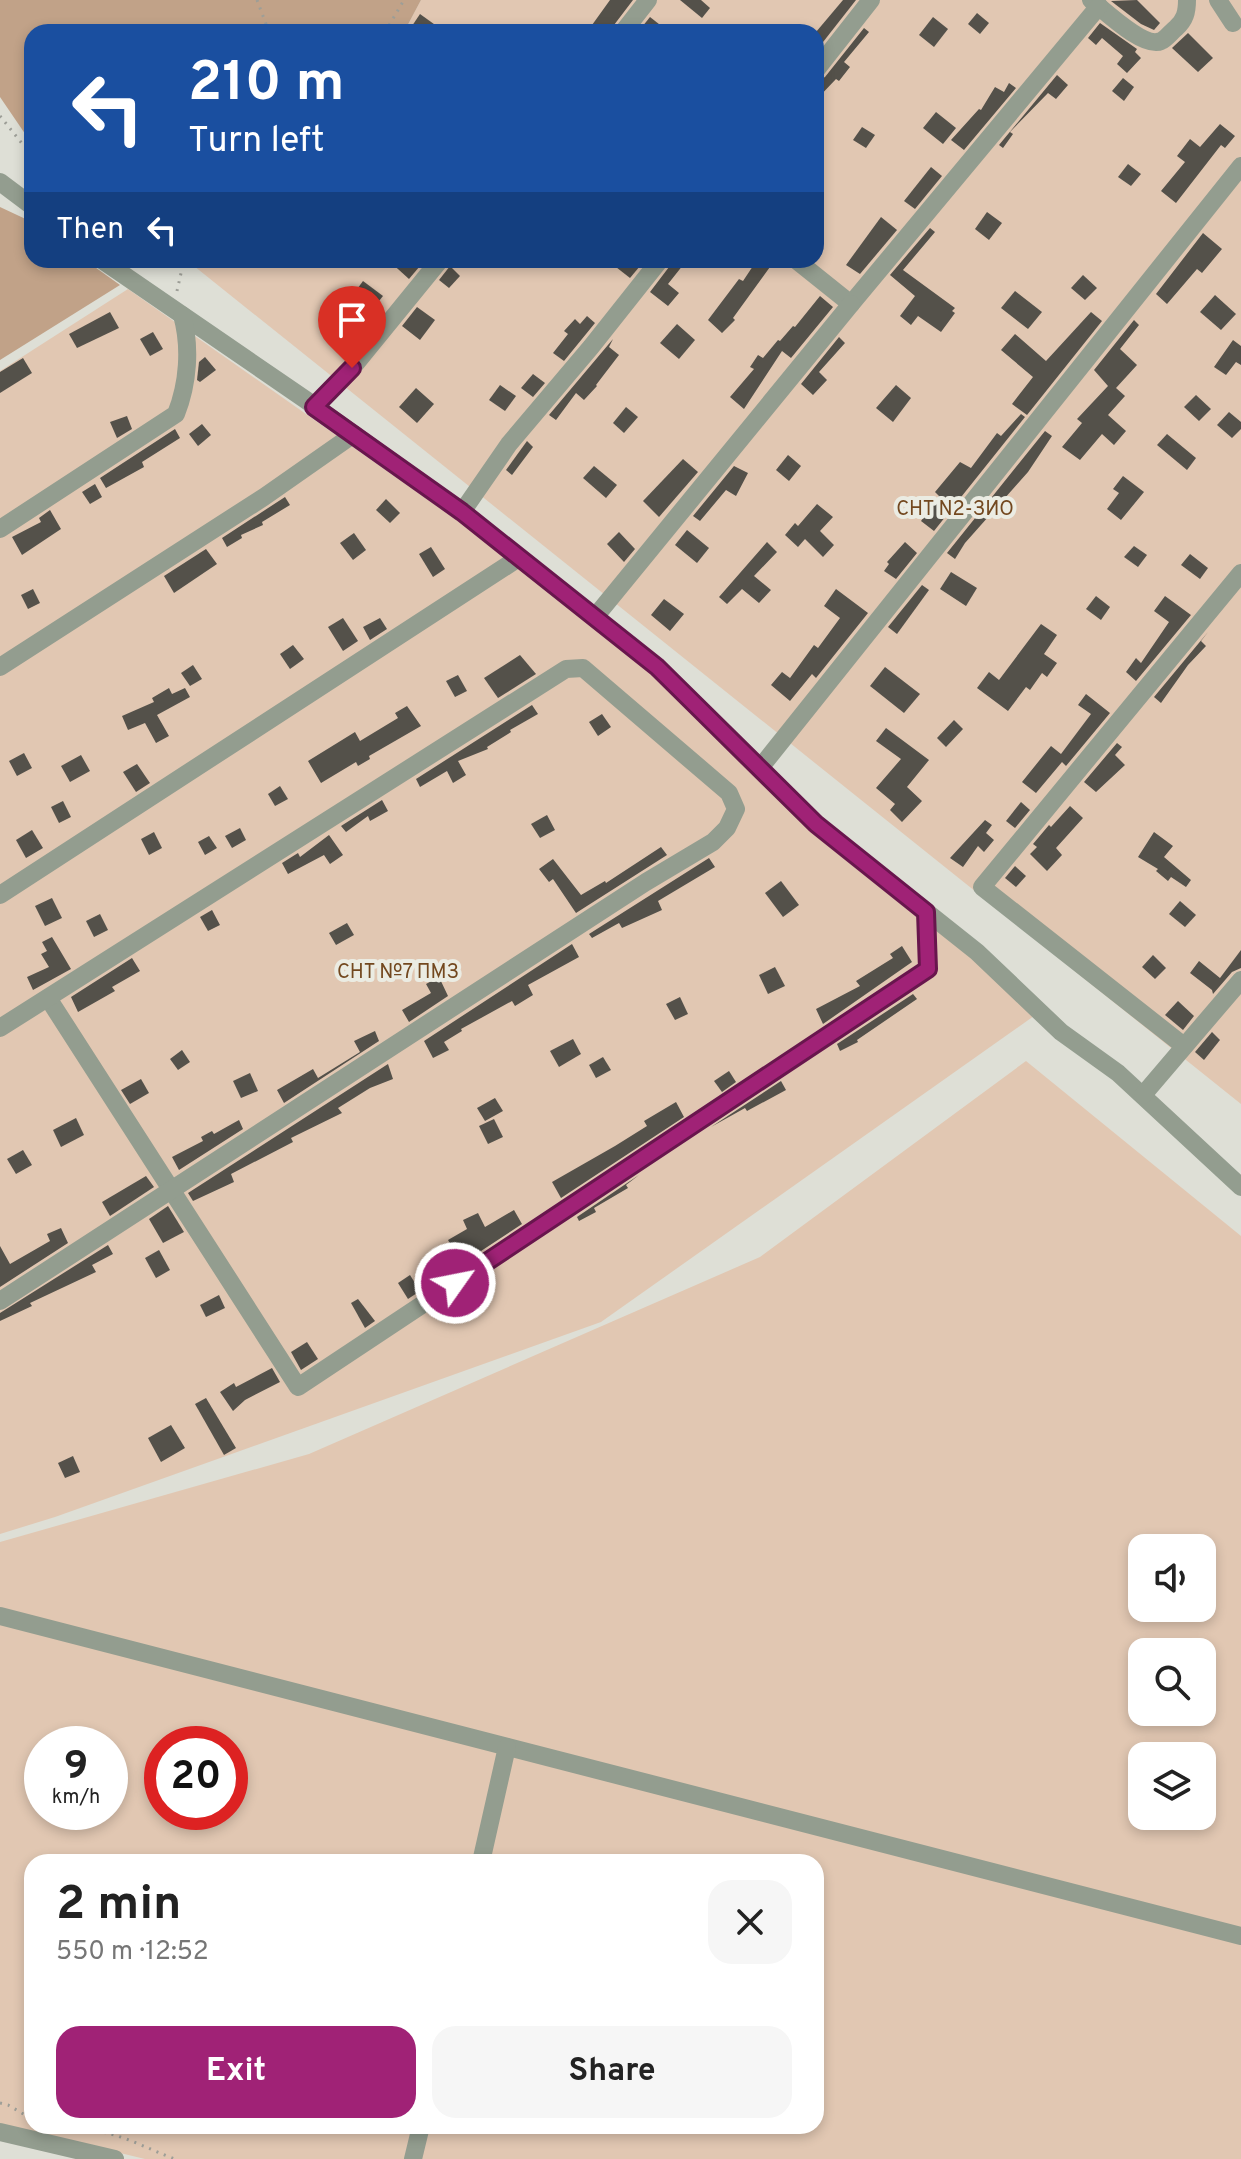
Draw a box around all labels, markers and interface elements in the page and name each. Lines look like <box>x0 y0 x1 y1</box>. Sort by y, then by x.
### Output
text: 210 m <box>188 50 345 120</box>
icon: left <box>56 56 160 160</box>
text: Turn left <box>188 119 325 165</box>
icon: left <box>140 208 184 252</box>
text: Then <box>56 212 124 249</box>
pin <box>318 286 386 368</box>
icon: arrive <box>330 298 374 342</box>
park label: СНТ N2-ЗИО <box>896 497 1014 523</box>
park label: СНТ №7 ПМЗ <box>337 960 459 986</box>
position arrow <box>413 1241 497 1325</box>
map controls <box>1128 1534 1216 1830</box>
button: sound <box>1128 1534 1216 1622</box>
button: search <box>1128 1638 1216 1726</box>
speed limit sign: 20 <box>144 1726 248 1830</box>
button: layers <box>1128 1742 1216 1830</box>
text: 9 <box>64 1743 88 1793</box>
text: km/h <box>52 1785 100 1811</box>
text: 2 min <box>56 1876 181 1936</box>
button: close <box>708 1880 792 1964</box>
text: 550 m · 12:52 <box>56 1936 209 1969</box>
button: Exit <box>56 2026 416 2118</box>
button: Share <box>432 2026 792 2118</box>

